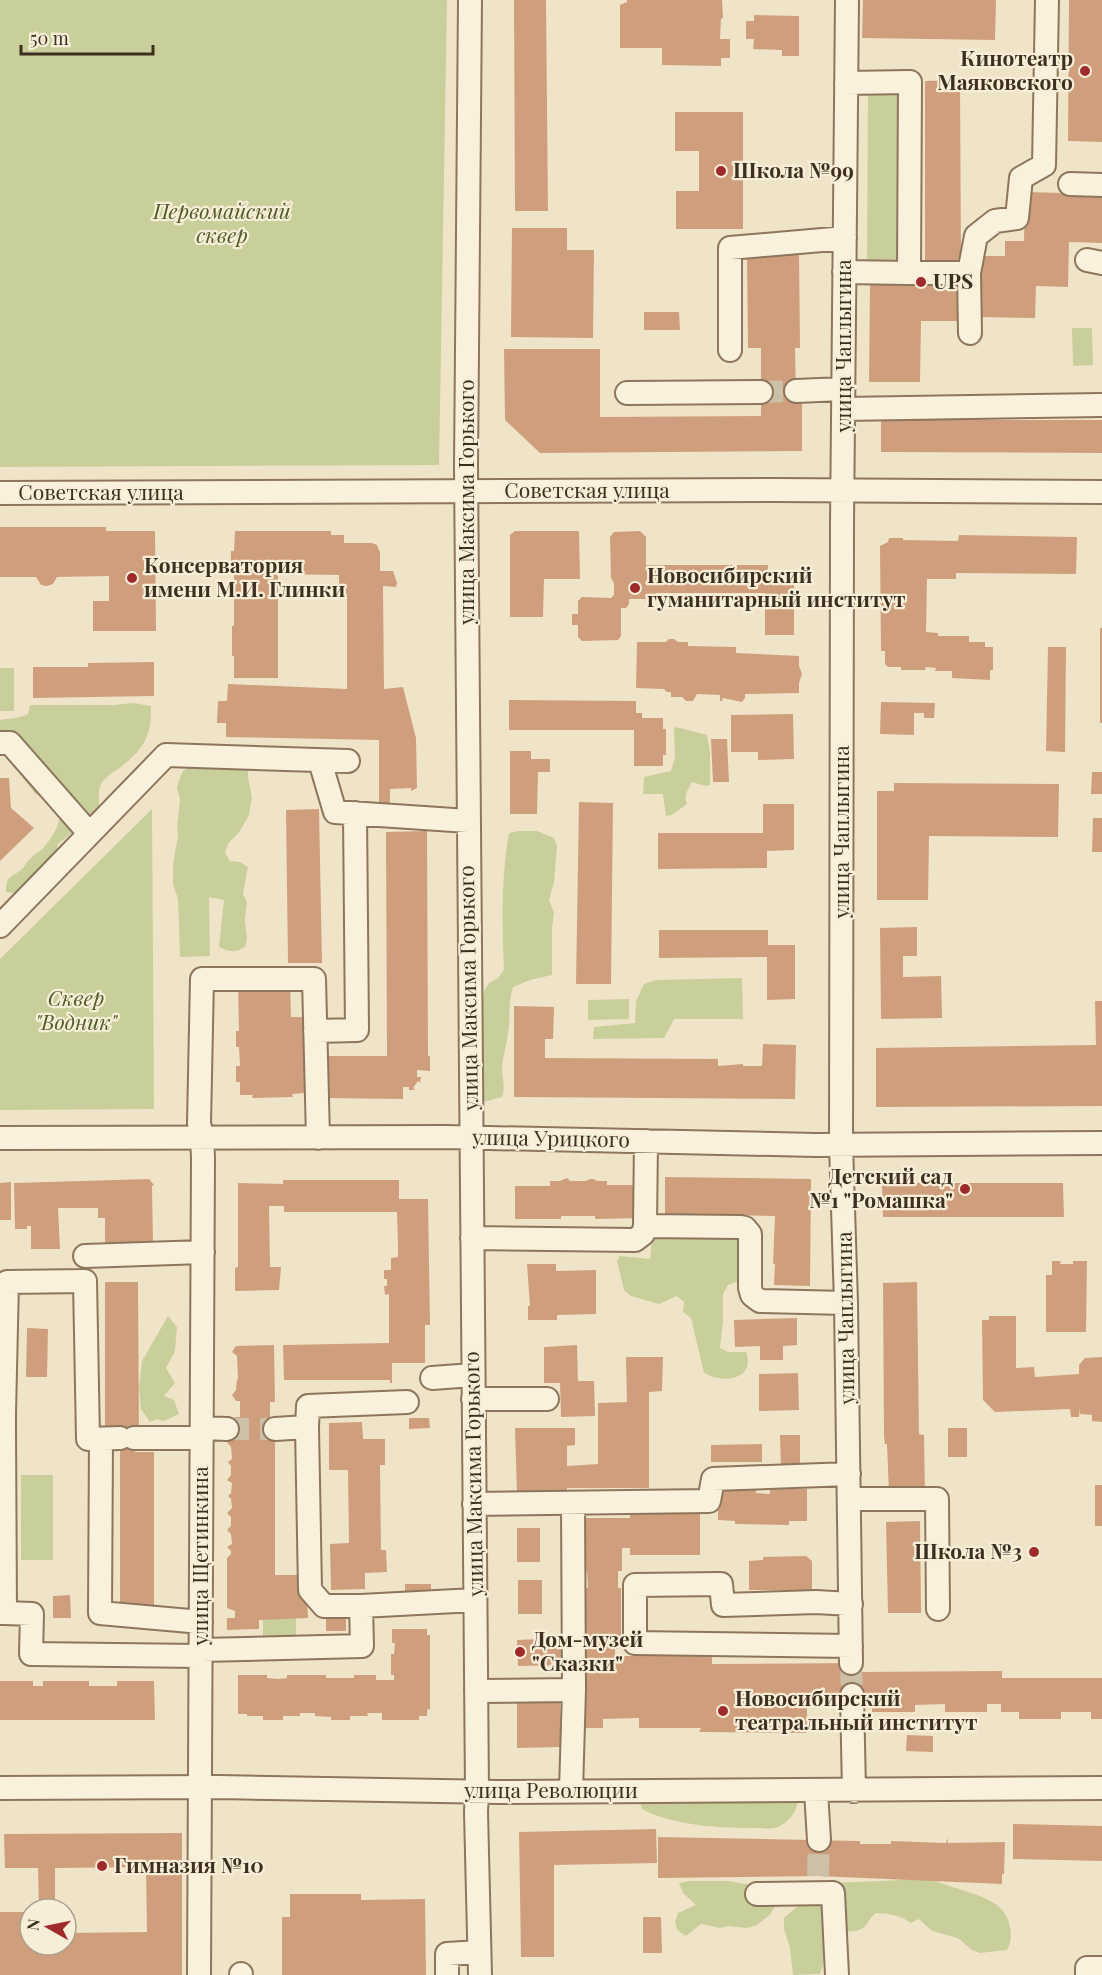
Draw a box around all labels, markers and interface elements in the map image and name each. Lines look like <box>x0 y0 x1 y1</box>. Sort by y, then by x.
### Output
scale bar <box>21 18 153 56</box>
text: 50 m <box>30 26 69 50</box>
place label: Кинотеатр Маяковского <box>937 43 1073 95</box>
marker: Кинотеатр Маяковского <box>1078 64 1092 78</box>
place label: Школа №99 <box>733 155 854 183</box>
marker: Школа №99 <box>714 164 728 178</box>
park label: Первомайский сквер <box>152 196 292 248</box>
street label: улица Чаплыгина <box>828 259 856 434</box>
place label: UPS <box>933 266 973 294</box>
marker: UPS <box>914 275 928 289</box>
street label: улица Максима Горького <box>451 379 479 626</box>
street label: Советская улица <box>504 475 670 503</box>
street label: Советская улица <box>18 477 184 505</box>
place label: Консерватория имени М.И. Глинки <box>144 550 345 602</box>
place label: Новосибирский гуманитарный институт <box>647 560 906 612</box>
marker: Консерватория имени М.И. Глинки <box>125 571 139 585</box>
marker: Новосибирский гуманитарный институт <box>628 581 642 595</box>
street label: улица Чаплыгина <box>826 745 854 920</box>
street label: улица Максима Горького <box>451 865 483 1112</box>
park label: Сквер "Водник" <box>35 983 119 1035</box>
street label: улица Урицкого <box>471 1122 630 1152</box>
place label: Детский сад №1 "Ромашка" <box>809 1161 953 1213</box>
marker: Детский сад №1 "Ромашка" <box>958 1182 972 1196</box>
street label: улица Чаплыгина <box>828 1231 860 1406</box>
street label: улица Максима Горького <box>456 1351 488 1598</box>
street label: улица Щетинкина <box>185 1466 213 1647</box>
place label: Школа №3 <box>914 1536 1022 1564</box>
marker: Школа №3 <box>1027 1545 1041 1559</box>
place label: Дом-музей "Сказки" <box>532 1624 644 1676</box>
marker: Дом-музей "Сказки" <box>513 1645 527 1659</box>
place label: Новосибирский театральный институт <box>735 1683 977 1735</box>
marker: Новосибирский театральный институт <box>716 1704 730 1718</box>
street label: улица Революции <box>463 1775 638 1803</box>
place label: Гимназия №10 <box>114 1850 264 1878</box>
marker: Гимназия №10 <box>95 1859 109 1873</box>
north arrow <box>18 1897 78 1957</box>
text: N <box>21 1917 44 1932</box>

